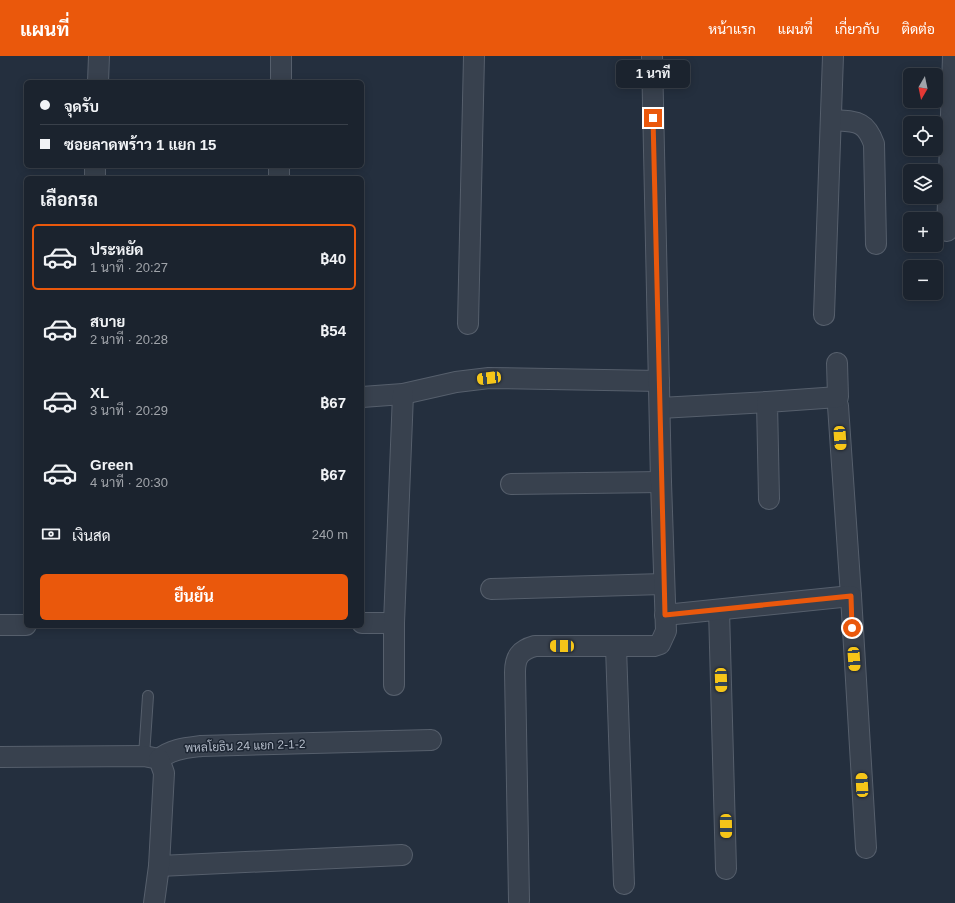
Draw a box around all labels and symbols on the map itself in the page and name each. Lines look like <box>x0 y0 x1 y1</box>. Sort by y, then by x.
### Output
callout: 1 นาที <box>616 60 690 88</box>
north arrow <box>903 68 943 108</box>
route end <box>644 109 662 127</box>
car <box>476 371 502 385</box>
car <box>833 426 847 450</box>
route start <box>843 619 861 637</box>
car <box>550 640 574 652</box>
car <box>847 647 861 671</box>
car <box>715 668 727 692</box>
street label: พหลโยธิน 24 แยก 2-1-2 <box>184 736 306 755</box>
car <box>855 773 869 797</box>
car <box>720 814 732 838</box>

